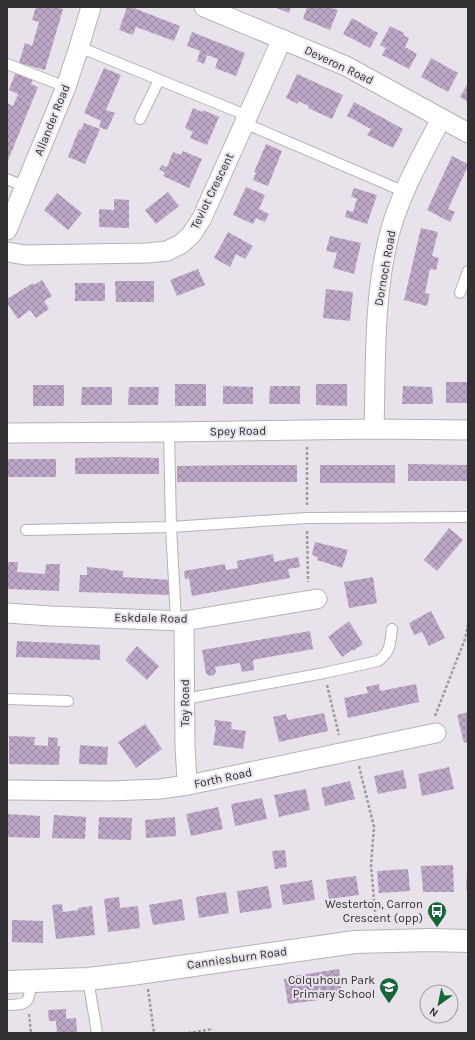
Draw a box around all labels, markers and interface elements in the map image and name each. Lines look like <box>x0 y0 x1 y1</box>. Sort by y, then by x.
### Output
street label: Deveron Road <box>302 43 376 87</box>
street label: Allander Road <box>31 82 73 158</box>
street label: Teviot Crescent <box>187 150 237 231</box>
street label: Dornoch Road <box>371 229 399 307</box>
street label: Spey Road <box>210 424 266 438</box>
street label: Eskdale Road <box>114 610 188 626</box>
street label: Tay Road <box>178 679 192 727</box>
street label: Forth Road <box>193 765 253 791</box>
place label: Westerton, Carron Crescent (opp) <box>325 897 423 925</box>
bus stop icon: Westerton, Carron Crescent (opp) <box>426 900 448 928</box>
street label: Canniesburn Road <box>186 944 288 972</box>
place label: Colquhoun Park Primary School <box>288 973 375 1001</box>
school or university icon: Colquhoun Park Primary School <box>378 976 400 1004</box>
north arrow <box>419 984 459 1024</box>
text: N <box>427 1004 441 1020</box>

